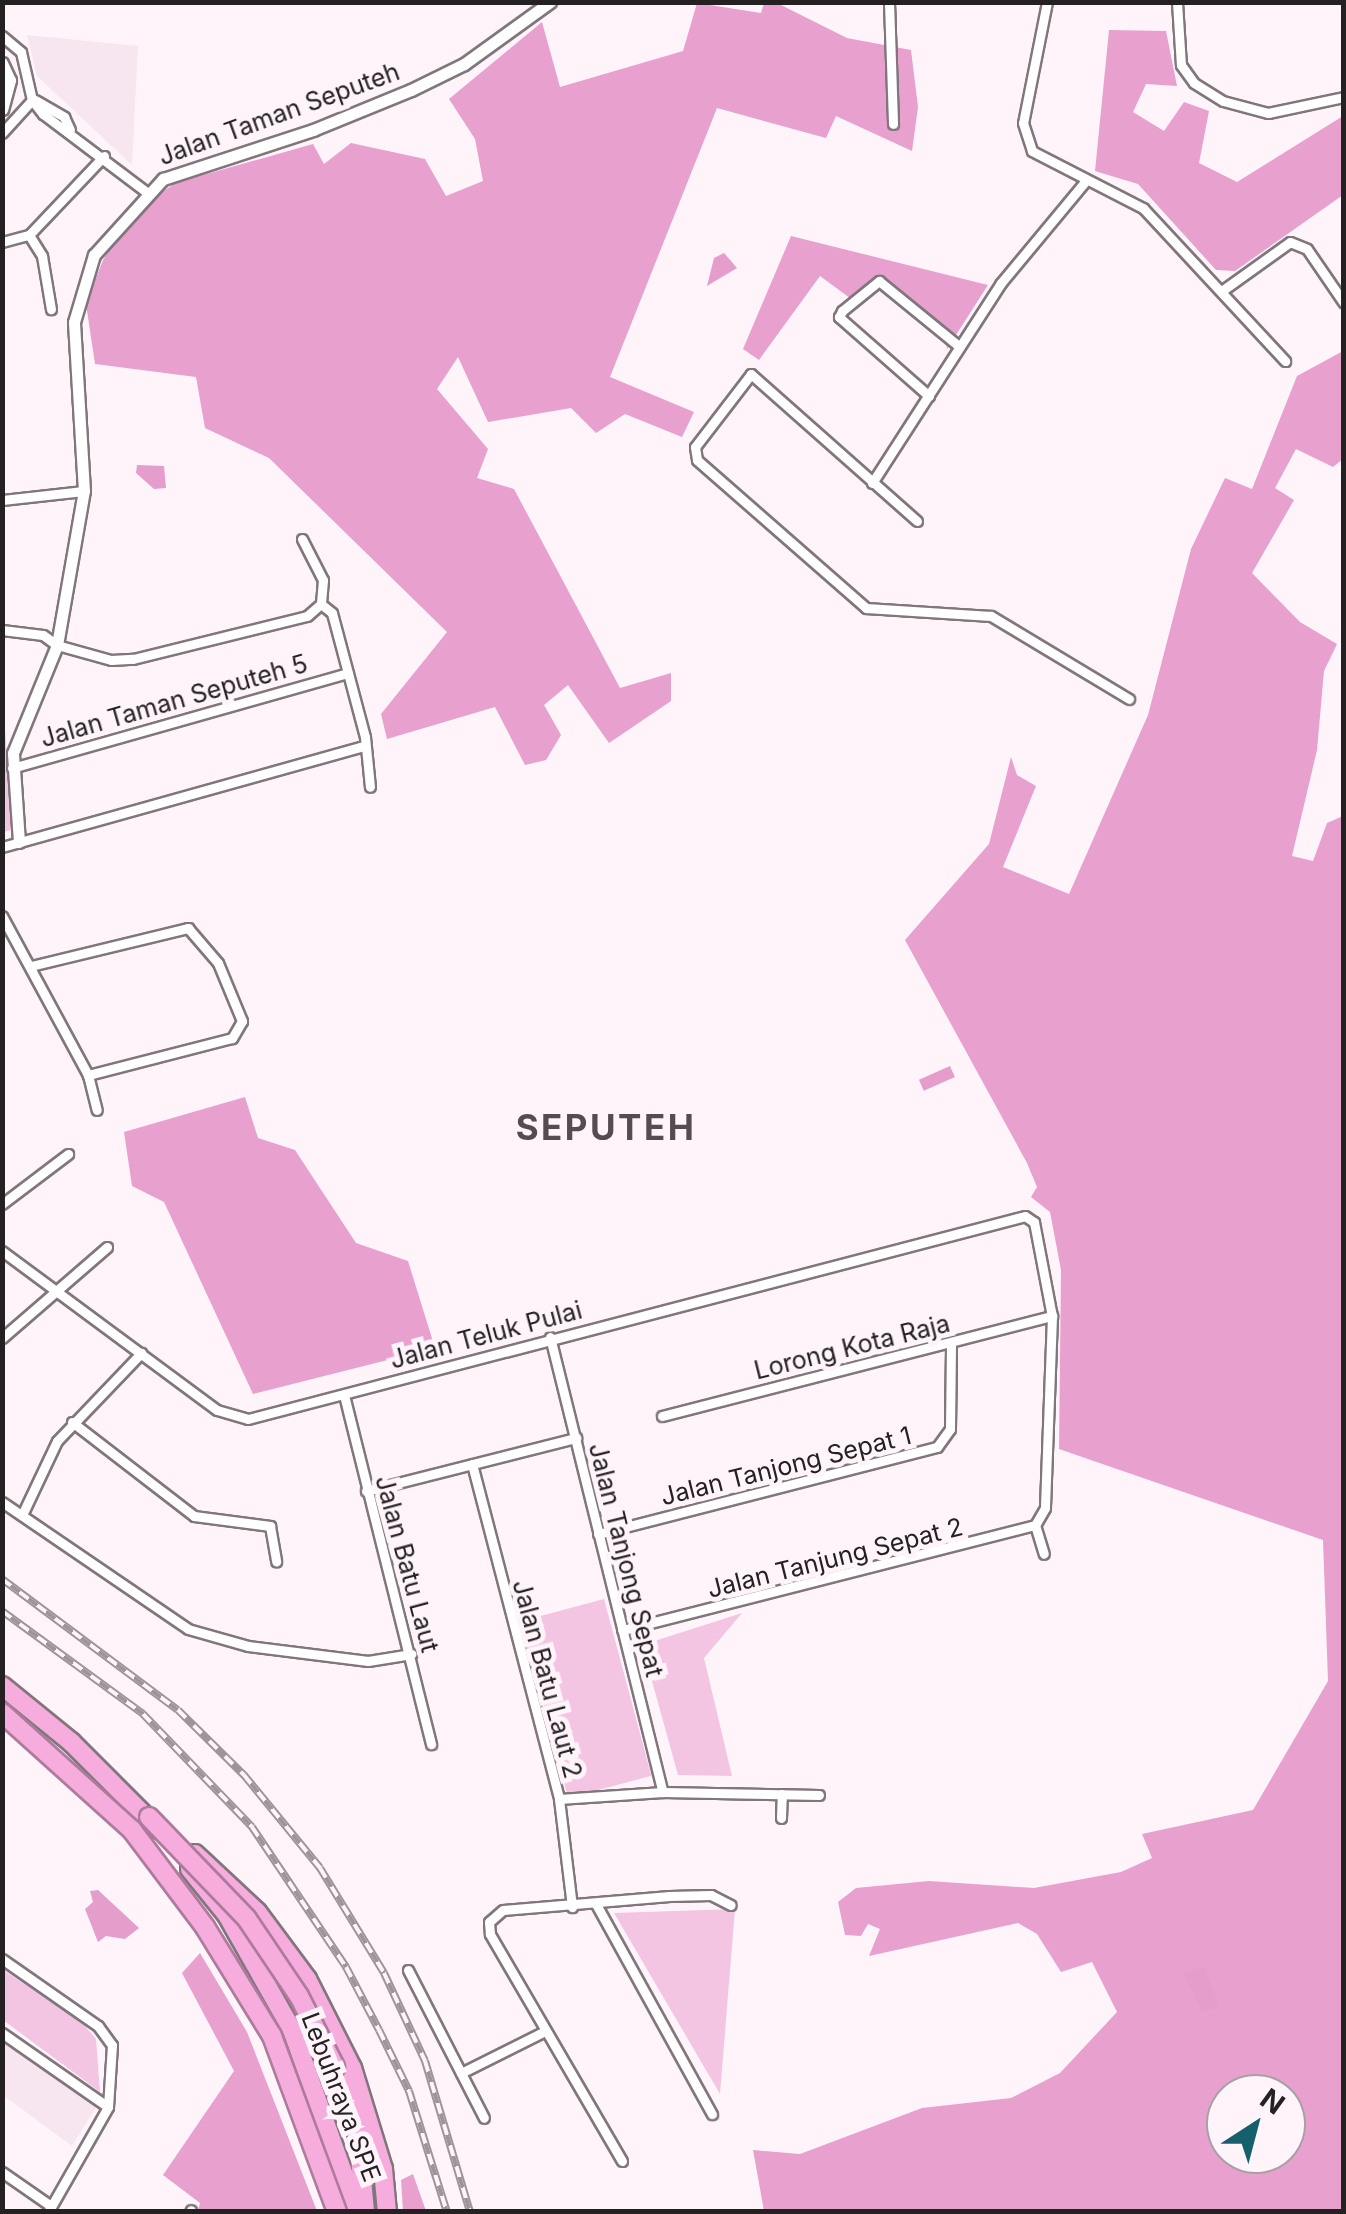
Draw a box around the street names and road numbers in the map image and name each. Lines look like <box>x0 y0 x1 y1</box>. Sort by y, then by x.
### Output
street label: Jalan Taman Seputeh <box>154 56 404 172</box>
street label: Jalan Taman Seputeh 5 <box>37 648 311 754</box>
street label: Jalan Teluk Pulai <box>387 1295 585 1375</box>
street label: Lorong Kota Raja <box>751 1308 953 1386</box>
street label: Jalan Tanjong Sepat 1 <box>658 1420 914 1512</box>
street label: Jalan Tanjong Sepat <box>582 1440 670 1680</box>
street label: Jalan Batu Laut <box>369 1472 445 1656</box>
street label: Jalan Tanjung Sepat 2 <box>704 1512 966 1604</box>
street label: Jalan Batu Laut 2 <box>506 1577 588 1781</box>
street label: Lebuhraya SPE <box>295 2008 387 2186</box>

